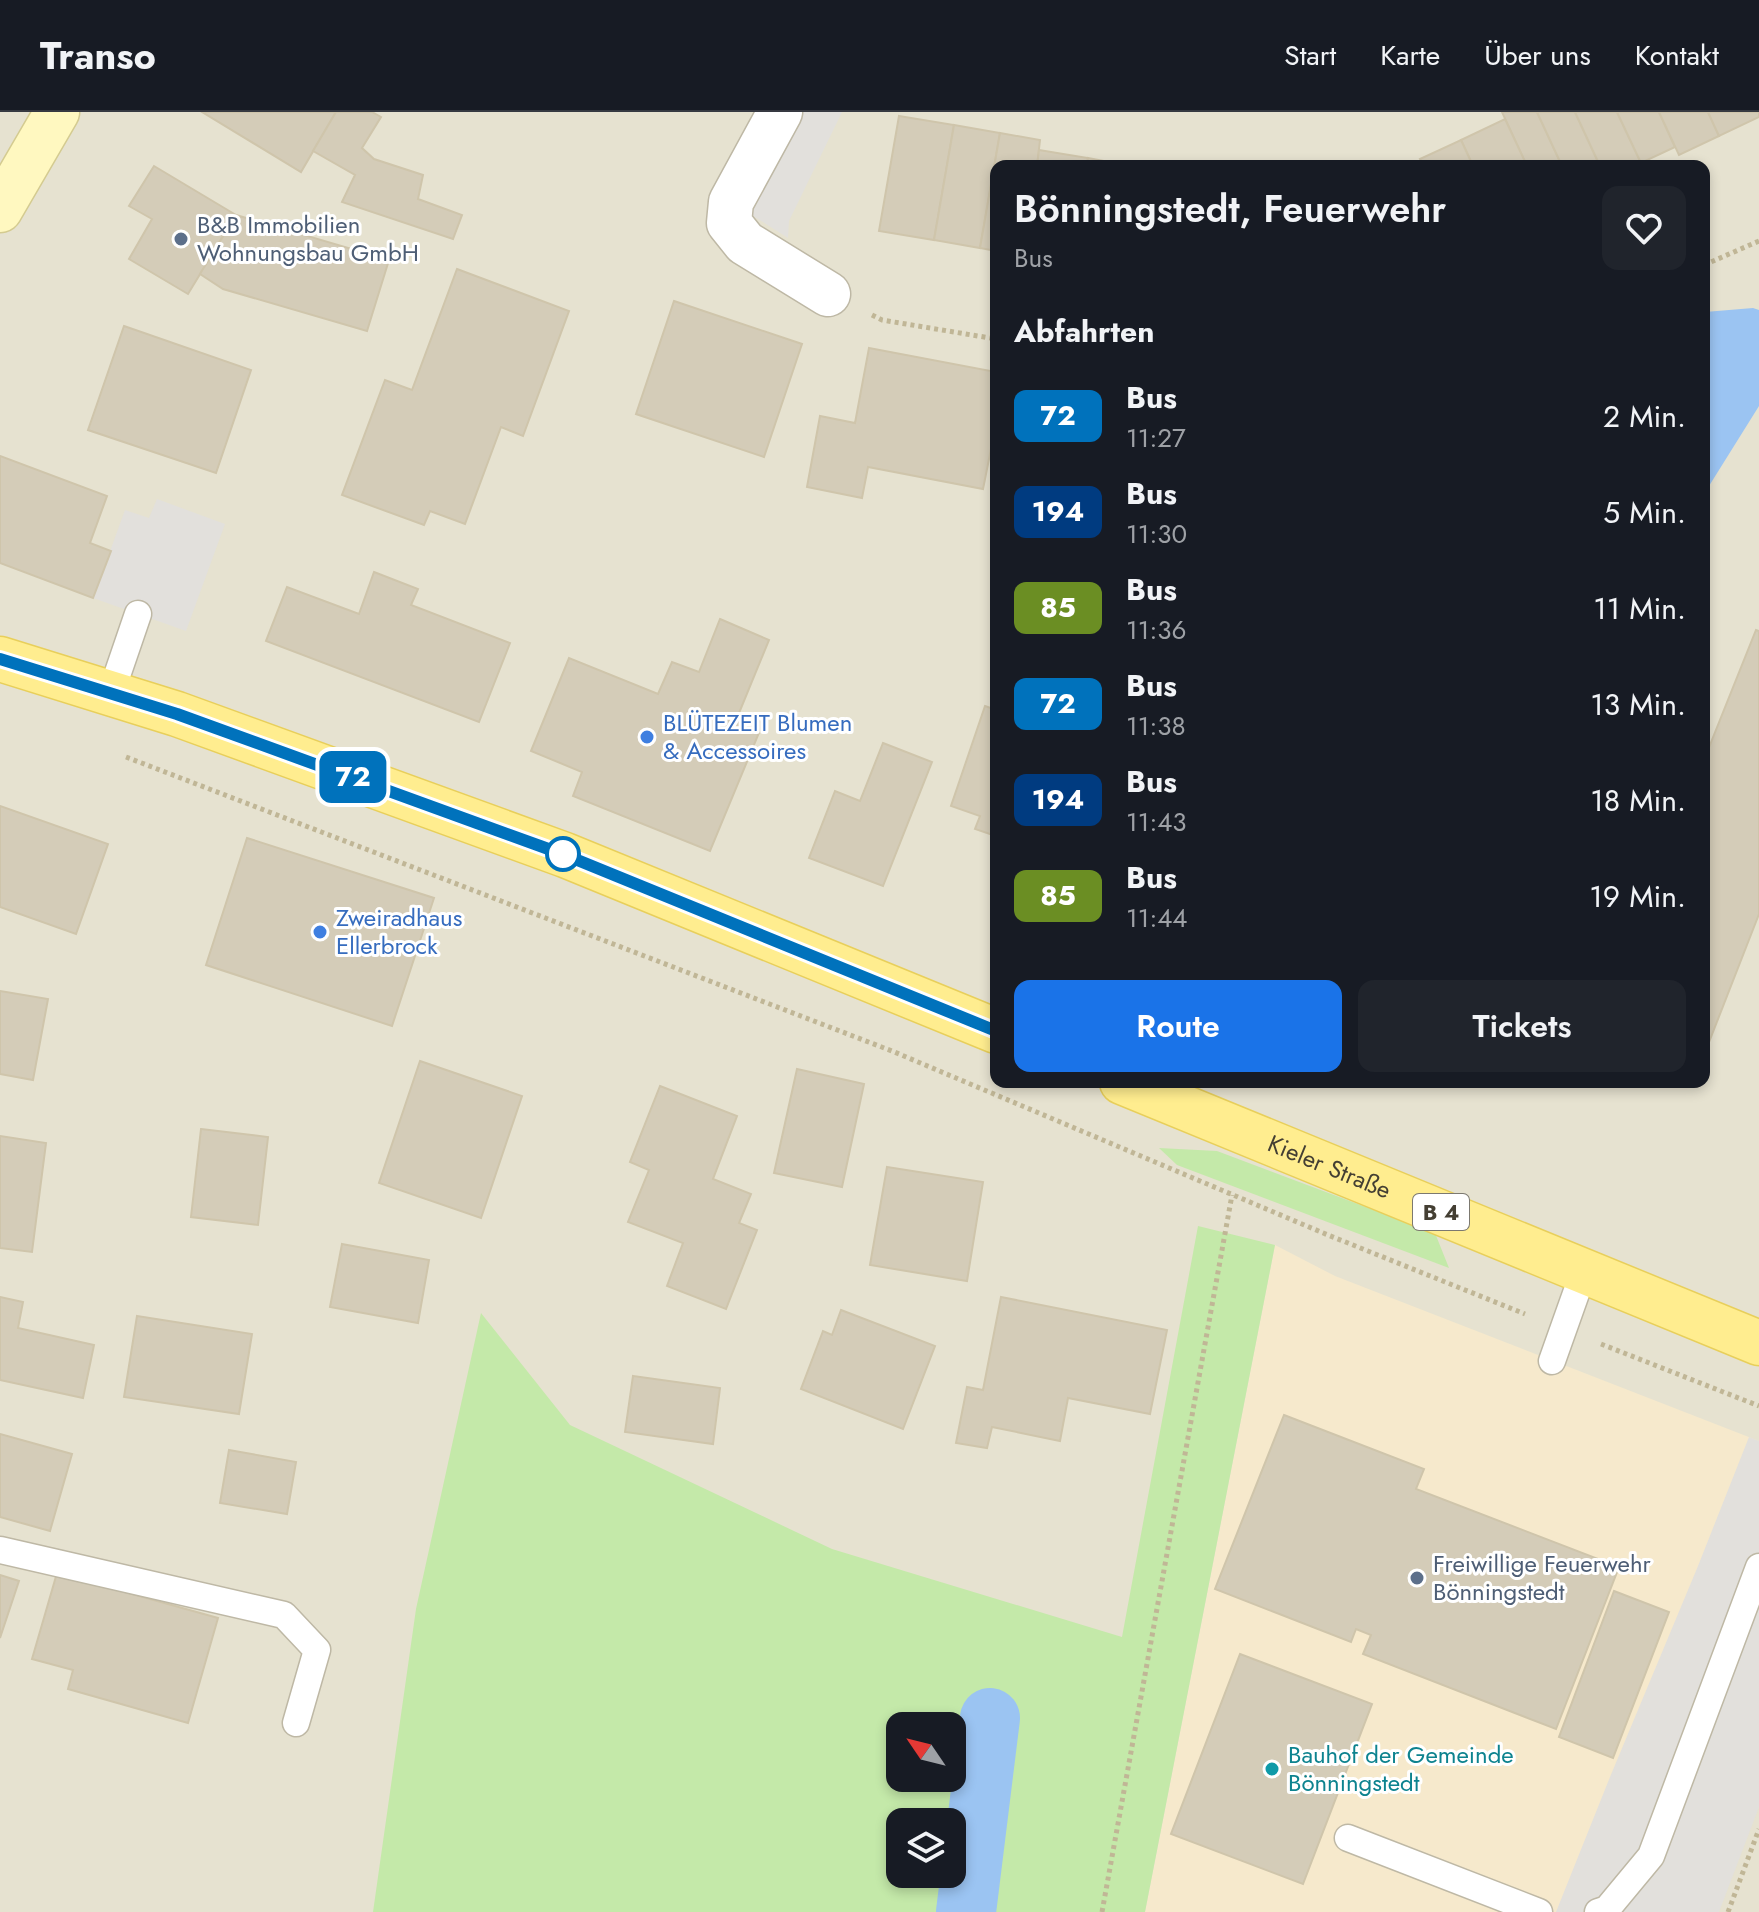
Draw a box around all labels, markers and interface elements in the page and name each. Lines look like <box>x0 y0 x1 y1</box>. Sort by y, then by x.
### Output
text: Transo <box>40 28 156 83</box>
text: Start <box>1284 35 1336 76</box>
text: Karte <box>1380 35 1440 76</box>
text: Über uns <box>1484 35 1591 76</box>
text: Kontakt <box>1635 35 1719 76</box>
text: Bönningstedt, Feuerwehr <box>1014 181 1446 236</box>
button: heart <box>1602 186 1686 270</box>
place label: B&B Immobilien Wohnungsbau GmbH <box>197 207 419 270</box>
marker: B&B Immobilien Wohnungsbau GmbH <box>172 230 190 248</box>
text: Bus <box>1014 239 1053 277</box>
text: Abfahrten <box>1014 310 1154 353</box>
text: Bus <box>1126 376 1177 419</box>
text: 72 <box>1040 395 1076 436</box>
text: 2 Min. <box>1603 395 1686 438</box>
text: 11:27 <box>1126 419 1186 457</box>
text: Bus <box>1126 472 1177 515</box>
text: 194 <box>1032 491 1084 532</box>
text: 5 Min. <box>1603 491 1686 534</box>
text: 11:30 <box>1126 515 1187 553</box>
text: Bus <box>1126 568 1177 611</box>
text: 85 <box>1040 587 1076 628</box>
text: 11 Min. <box>1593 587 1686 630</box>
text: 11:36 <box>1126 611 1186 649</box>
text: Bus <box>1126 664 1177 707</box>
text: 72 <box>1040 683 1076 724</box>
text: 13 Min. <box>1590 683 1686 726</box>
place label: BLÜTEZEIT Blumen & Accessoires <box>663 705 852 768</box>
text: 11:38 <box>1126 707 1186 745</box>
marker: BLÜTEZEIT Blumen & Accessoires <box>638 728 656 746</box>
line badge: 72 <box>317 751 389 803</box>
text: 72 <box>335 756 371 797</box>
text: Bus <box>1126 760 1177 803</box>
text: 194 <box>1032 779 1084 820</box>
text: 18 Min. <box>1590 779 1686 822</box>
text: 11:43 <box>1126 803 1187 841</box>
unlabelled marker <box>546 837 580 871</box>
text: Bus <box>1126 856 1177 899</box>
text: 85 <box>1040 875 1076 916</box>
text: 19 Min. <box>1589 875 1686 918</box>
text: 11:44 <box>1126 899 1188 937</box>
place label: Zweiradhaus Ellerbrock <box>336 900 462 963</box>
marker: Zweiradhaus Ellerbrock <box>311 923 329 941</box>
button: Route <box>1014 980 1342 1072</box>
button: Tickets <box>1358 980 1686 1072</box>
street label: Kieler Straße <box>1263 1126 1396 1207</box>
road number: B 4 <box>1413 1194 1469 1230</box>
place label: Freiwillige Feuerwehr Bönningstedt <box>1433 1546 1652 1609</box>
marker: Freiwillige Feuerwehr Bönningstedt <box>1408 1569 1426 1587</box>
north arrow <box>886 1712 966 1792</box>
map controls <box>886 1712 966 1888</box>
place label: Bauhof der Gemeinde Bönningstedt <box>1288 1737 1514 1800</box>
marker: Bauhof der Gemeinde Bönningstedt <box>1263 1760 1281 1778</box>
button: layers <box>886 1808 966 1888</box>

